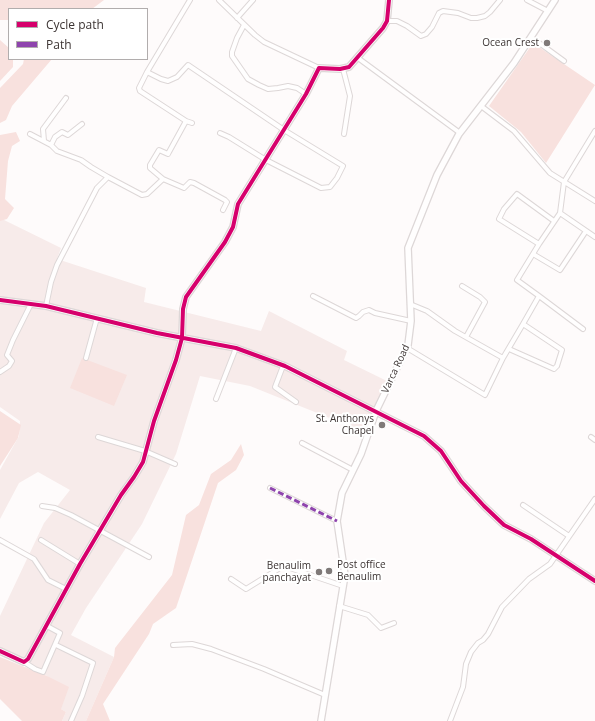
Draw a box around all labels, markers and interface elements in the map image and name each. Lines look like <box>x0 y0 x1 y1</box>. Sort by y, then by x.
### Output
legend <box>8 8 148 60</box>
text: Cycle path <box>46 16 104 33</box>
text: Path <box>46 36 72 53</box>
place label: Ocean Crest <box>482 37 539 49</box>
marker: Ocean Crest <box>542 38 552 48</box>
street label: Varca Road <box>379 343 413 395</box>
place label: St. Anthonys Chapel <box>316 413 374 436</box>
marker: St. Anthonys Chapel <box>377 420 387 430</box>
place label: Post office Benaulim <box>337 559 386 582</box>
place label: Benaulim panchayat <box>263 560 311 584</box>
marker: Post office Benaulim <box>324 566 334 576</box>
marker: Benaulim panchayat <box>314 567 324 577</box>

